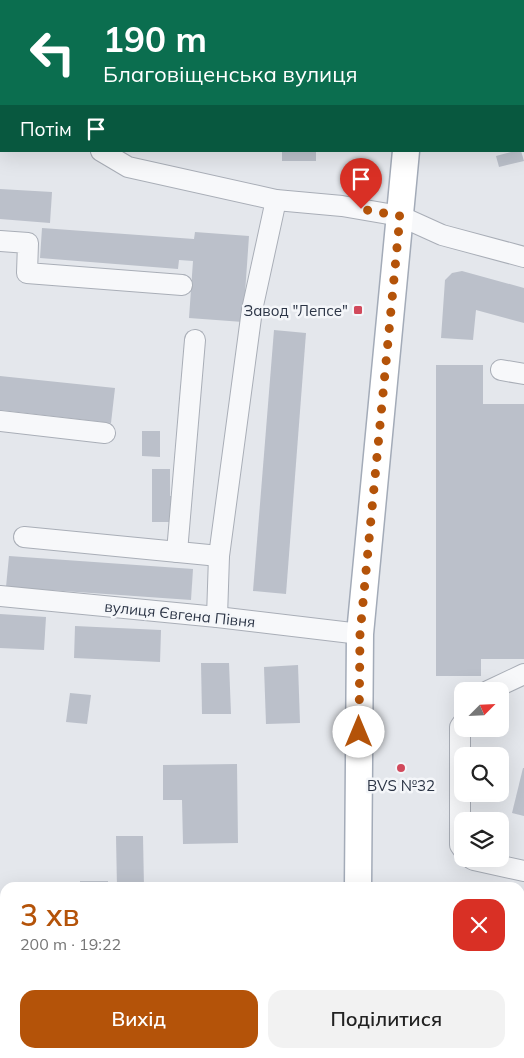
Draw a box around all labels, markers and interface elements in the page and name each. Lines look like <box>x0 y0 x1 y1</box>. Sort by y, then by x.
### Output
text: 190 m <box>103 17 207 61</box>
icon: left <box>20 20 85 85</box>
text: Благовіщенська вулиця <box>103 60 358 88</box>
icon: arrive <box>82 115 110 143</box>
text: Потім <box>20 117 72 141</box>
pin <box>340 158 382 209</box>
icon: arrive <box>347 165 375 193</box>
place label: Завод "Лепсе" <box>243 301 348 320</box>
marker: Завод "Лепсе" <box>352 304 364 316</box>
street label: вулиця Євгена Півня <box>104 597 256 631</box>
north arrow <box>454 682 509 738</box>
map controls <box>454 682 509 867</box>
position arrow <box>332 705 384 757</box>
button: search <box>454 747 509 802</box>
marker: BVS №32 <box>395 762 407 774</box>
place label: BVS №32 <box>367 776 435 795</box>
button: layers <box>454 812 509 867</box>
text: 3 хв <box>20 896 80 934</box>
button: close <box>453 899 505 951</box>
text: 200 m · 19:22 <box>20 934 121 954</box>
button: Вихід <box>20 990 258 1048</box>
button: Поділитися <box>268 990 505 1048</box>

